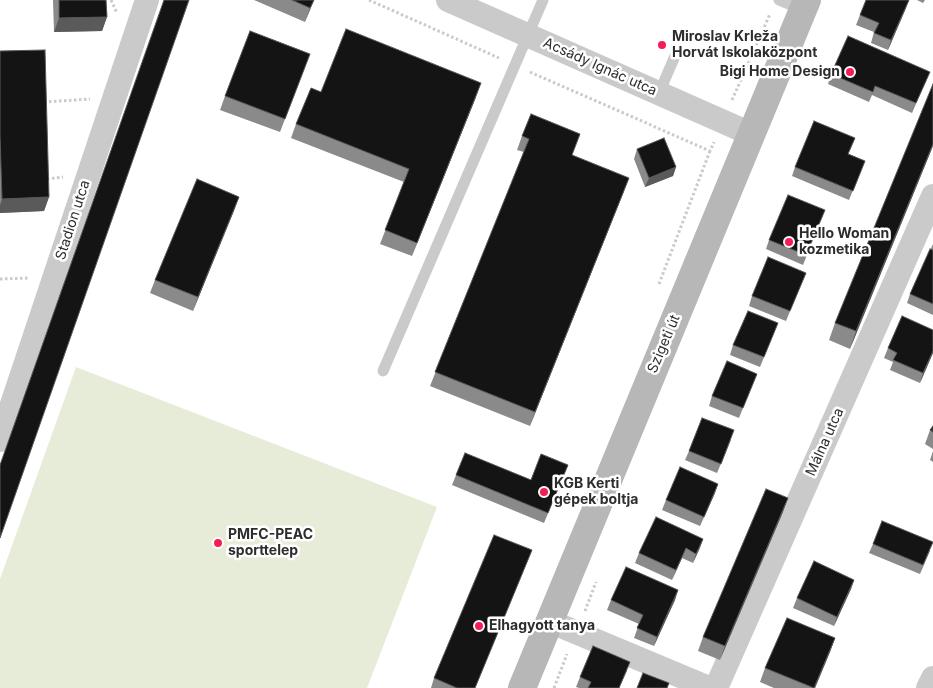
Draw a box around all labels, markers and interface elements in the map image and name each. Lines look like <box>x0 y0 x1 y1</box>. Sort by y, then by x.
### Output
place label: Miroslav Krleža Horvát Iskolaközpont <box>672 29 817 62</box>
street label: Acsády Ignác utca <box>541 34 659 100</box>
marker: Miroslav Krleža Horvát Iskolaközpont <box>656 39 668 51</box>
place label: Bigi Home Design <box>720 64 840 80</box>
marker: Bigi Home Design <box>844 66 856 78</box>
street label: Stadion utca <box>52 178 94 262</box>
place label: Hello Woman kozmetika <box>799 226 889 258</box>
marker: Hello Woman kozmetika <box>783 236 795 248</box>
street label: Szigeti út <box>644 312 684 376</box>
street label: Málna utca <box>803 405 847 479</box>
place label: KGB Kerti gépek boltja <box>554 476 638 508</box>
marker: KGB Kerti gépek boltja <box>538 486 550 498</box>
place label: PMFC-PEAC sporttelep <box>228 527 313 560</box>
marker: PMFC-PEAC sporttelep <box>212 537 224 549</box>
place label: Elhagyott tanya <box>489 618 595 634</box>
marker: Elhagyott tanya <box>473 620 485 632</box>

